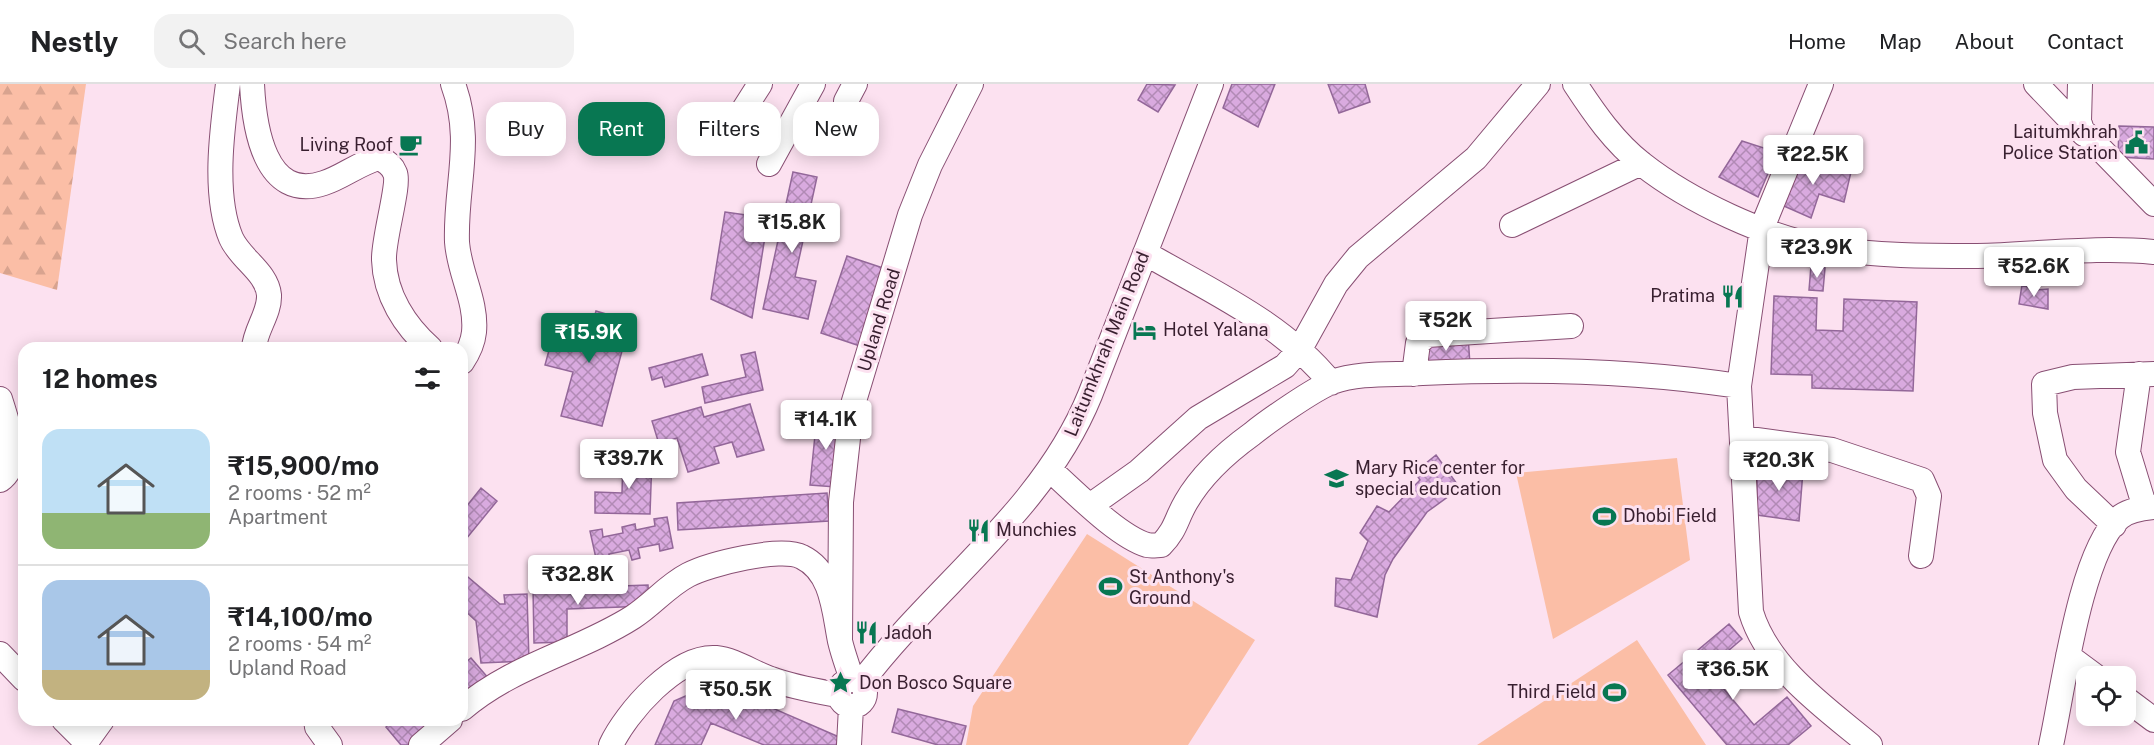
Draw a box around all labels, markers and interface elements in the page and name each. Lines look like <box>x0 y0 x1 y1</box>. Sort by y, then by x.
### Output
search box <box>154 14 574 68</box>
text: Nestly <box>30 25 118 58</box>
icon: search <box>175 25 208 58</box>
text: Search here <box>223 28 347 54</box>
text: Home <box>1788 29 1846 54</box>
text: Map <box>1879 29 1922 54</box>
text: About <box>1955 29 2014 54</box>
text: Contact <box>2047 29 2124 54</box>
chip: Buy <box>486 102 566 156</box>
chip: Rent <box>578 102 665 156</box>
chip: Filters <box>677 102 781 156</box>
chip: New <box>793 102 879 156</box>
place label: Laitumkhrah Police Station <box>2002 121 2118 163</box>
public building icon: Laitumkhrah Police Station <box>2123 129 2149 155</box>
cafe icon: Living Roof <box>398 132 424 158</box>
place label: Living Roof <box>300 134 393 155</box>
pin: ₹22.5K <box>1764 135 1862 186</box>
text: ₹22.5K <box>1777 142 1849 166</box>
pin: ₹15.8K <box>743 203 841 254</box>
text: ₹15.8K <box>758 210 826 234</box>
pin: ₹23.9K <box>1768 228 1866 279</box>
text: ₹23.9K <box>1781 235 1853 259</box>
pin: ₹52.6K <box>1985 247 2083 298</box>
street label: Laitumkhrah Main Road <box>1060 248 1153 439</box>
text: ₹52.6K <box>1998 254 2070 278</box>
street label: Upland Road <box>853 266 904 374</box>
restaurant icon: Pratima <box>1720 283 1746 309</box>
place label: Pratima <box>1650 285 1715 306</box>
pin: ₹52K <box>1410 301 1482 352</box>
text: ₹52K <box>1419 308 1473 332</box>
pin: ₹15.9K <box>540 313 638 364</box>
hotel icon: Hotel Yalana <box>1132 317 1158 343</box>
place label: Hotel Yalana <box>1163 319 1269 340</box>
text: ₹15.9K <box>555 320 623 344</box>
icon: filters <box>411 362 444 395</box>
text: 12 homes <box>42 363 158 394</box>
pin: ₹14.1K <box>777 400 875 451</box>
text: ₹14.1K <box>795 407 857 431</box>
pin: ₹39.7K <box>580 439 678 490</box>
pin: ₹20.3K <box>1730 441 1828 492</box>
text: ₹39.7K <box>594 446 664 470</box>
text: ₹20.3K <box>1743 448 1815 472</box>
text: ₹15,900/mo <box>228 450 379 481</box>
icon: home <box>90 453 162 525</box>
place label: Mary Rice center for special education <box>1355 457 1525 499</box>
school or university icon: Mary Rice center for special education <box>1324 465 1350 491</box>
text: 2 rooms · 52 m² <box>228 481 371 505</box>
sports icon: Dhobi Field <box>1592 503 1618 529</box>
text: Apartment <box>228 505 328 529</box>
place label: Dhobi Field <box>1623 505 1717 526</box>
restaurant icon: Munchies <box>965 517 991 543</box>
place label: Munchies <box>996 519 1077 540</box>
pin: ₹32.8K <box>529 555 627 606</box>
text: ₹32.8K <box>542 562 614 586</box>
place label: St Anthony's Ground <box>1129 566 1235 608</box>
sports icon: St Anthony's Ground <box>1098 574 1124 600</box>
text: ₹14,100/mo <box>228 601 373 632</box>
icon: home <box>90 604 162 676</box>
restaurant icon: Jadoh <box>853 620 879 646</box>
place label: Jadoh <box>884 622 932 643</box>
text: 2 rooms · 54 m² <box>228 632 371 656</box>
pin: ₹36.5K <box>1684 650 1782 701</box>
text: Upland Road <box>228 656 347 680</box>
text: ₹36.5K <box>1697 657 1769 681</box>
map controls <box>2076 666 2136 726</box>
button: locate <box>2076 666 2136 726</box>
pin: ₹50.5K <box>687 670 785 721</box>
place icon: Don Bosco Square <box>828 670 854 696</box>
place label: Don Bosco Square <box>859 672 1012 693</box>
text: ₹50.5K <box>700 677 772 701</box>
sports icon: Third Field <box>1601 679 1627 705</box>
place label: Third Field <box>1507 681 1596 702</box>

